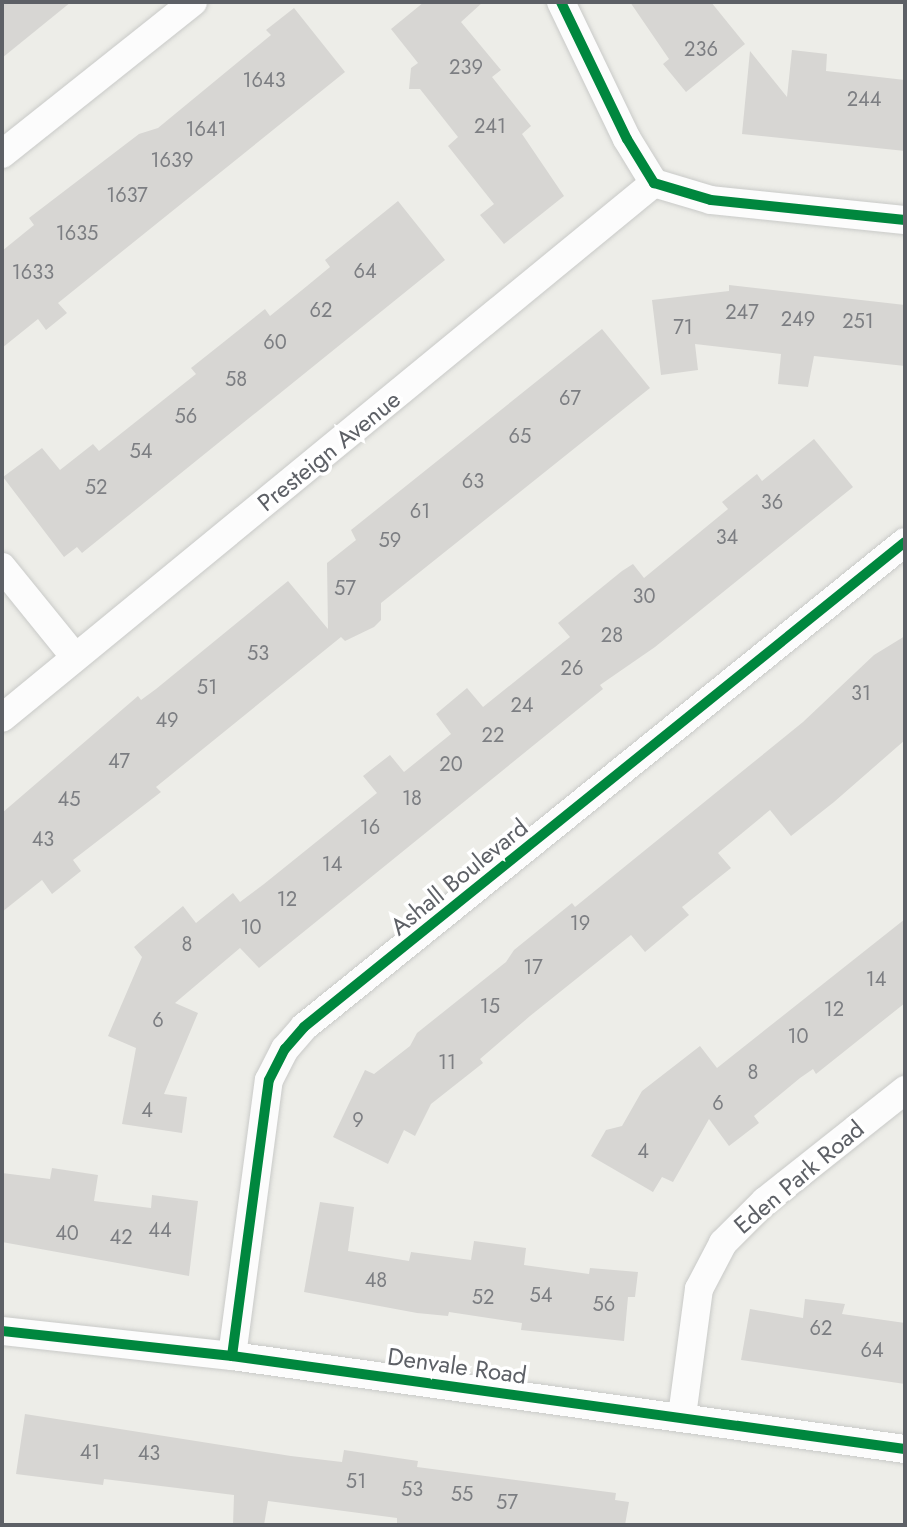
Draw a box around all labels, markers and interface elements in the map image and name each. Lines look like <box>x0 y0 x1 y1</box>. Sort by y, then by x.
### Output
house number: 236 <box>684 37 718 61</box>
house number: 239 <box>449 55 483 79</box>
house number: 1643 <box>242 68 286 92</box>
house number: 244 <box>847 87 881 111</box>
house number: 241 <box>474 114 506 138</box>
house number: 1641 <box>185 117 227 141</box>
house number: 1639 <box>151 148 193 172</box>
house number: 1637 <box>106 183 148 207</box>
house number: 1635 <box>56 221 98 245</box>
house number: 64 <box>353 259 377 283</box>
house number: 1633 <box>12 260 54 284</box>
house number: 62 <box>310 298 332 322</box>
house number: 247 <box>725 300 759 324</box>
house number: 249 <box>781 307 815 331</box>
house number: 251 <box>842 309 874 333</box>
house number: 71 <box>673 315 693 339</box>
house number: 60 <box>263 330 287 354</box>
house number: 58 <box>225 367 247 391</box>
street label: Presteign Avenue <box>252 385 406 517</box>
house number: 67 <box>559 386 581 410</box>
house number: 56 <box>175 404 197 428</box>
house number: 65 <box>509 424 531 448</box>
house number: 54 <box>130 439 152 463</box>
house number: 63 <box>462 469 484 493</box>
house number: 52 <box>85 475 107 499</box>
house number: 36 <box>761 490 783 514</box>
house number: 61 <box>410 499 430 523</box>
house number: 34 <box>716 525 738 549</box>
house number: 59 <box>379 528 401 552</box>
house number: 57 <box>334 576 356 600</box>
house number: 30 <box>633 584 655 608</box>
house number: 28 <box>601 623 623 647</box>
house number: 53 <box>247 641 269 665</box>
house number: 26 <box>561 656 583 680</box>
house number: 51 <box>197 675 217 699</box>
house number: 31 <box>851 681 871 705</box>
house number: 24 <box>510 693 534 717</box>
house number: 49 <box>155 708 179 732</box>
house number: 22 <box>482 723 504 747</box>
house number: 47 <box>108 749 130 773</box>
house number: 20 <box>439 752 463 776</box>
house number: 18 <box>402 786 422 810</box>
house number: 45 <box>58 787 80 811</box>
street label: Ashall Boulevard <box>384 813 534 941</box>
house number: 16 <box>360 815 380 839</box>
house number: 43 <box>32 827 54 851</box>
house number: 14 <box>322 852 342 876</box>
house number: 12 <box>277 887 297 911</box>
house number: 19 <box>570 911 590 935</box>
house number: 10 <box>241 915 261 939</box>
house number: 8 <box>182 932 192 956</box>
house number: 17 <box>523 955 543 979</box>
house number: 14 <box>866 967 886 991</box>
house number: 15 <box>480 994 500 1018</box>
house number: 12 <box>824 997 844 1021</box>
house number: 6 <box>152 1008 164 1032</box>
house number: 10 <box>788 1024 808 1048</box>
house number: 11 <box>438 1050 456 1074</box>
house number: 8 <box>748 1060 758 1084</box>
house number: 6 <box>712 1091 724 1115</box>
house number: 4 <box>141 1098 153 1122</box>
house number: 9 <box>352 1108 364 1132</box>
street label: Eden Park Road <box>728 1114 870 1240</box>
house number: 4 <box>637 1139 649 1163</box>
house number: 44 <box>148 1218 172 1242</box>
house number: 40 <box>55 1221 79 1245</box>
house number: 42 <box>109 1225 133 1249</box>
house number: 48 <box>365 1268 387 1292</box>
house number: 54 <box>530 1283 552 1307</box>
house number: 52 <box>472 1285 494 1309</box>
house number: 56 <box>593 1292 615 1316</box>
house number: 62 <box>810 1316 832 1340</box>
house number: 64 <box>860 1338 884 1362</box>
street label: Denvale Road <box>386 1342 528 1390</box>
house number: 41 <box>80 1440 100 1464</box>
house number: 43 <box>138 1441 160 1465</box>
house number: 51 <box>346 1469 366 1493</box>
house number: 53 <box>401 1477 423 1501</box>
house number: 55 <box>451 1482 473 1506</box>
house number: 57 <box>496 1490 518 1514</box>

